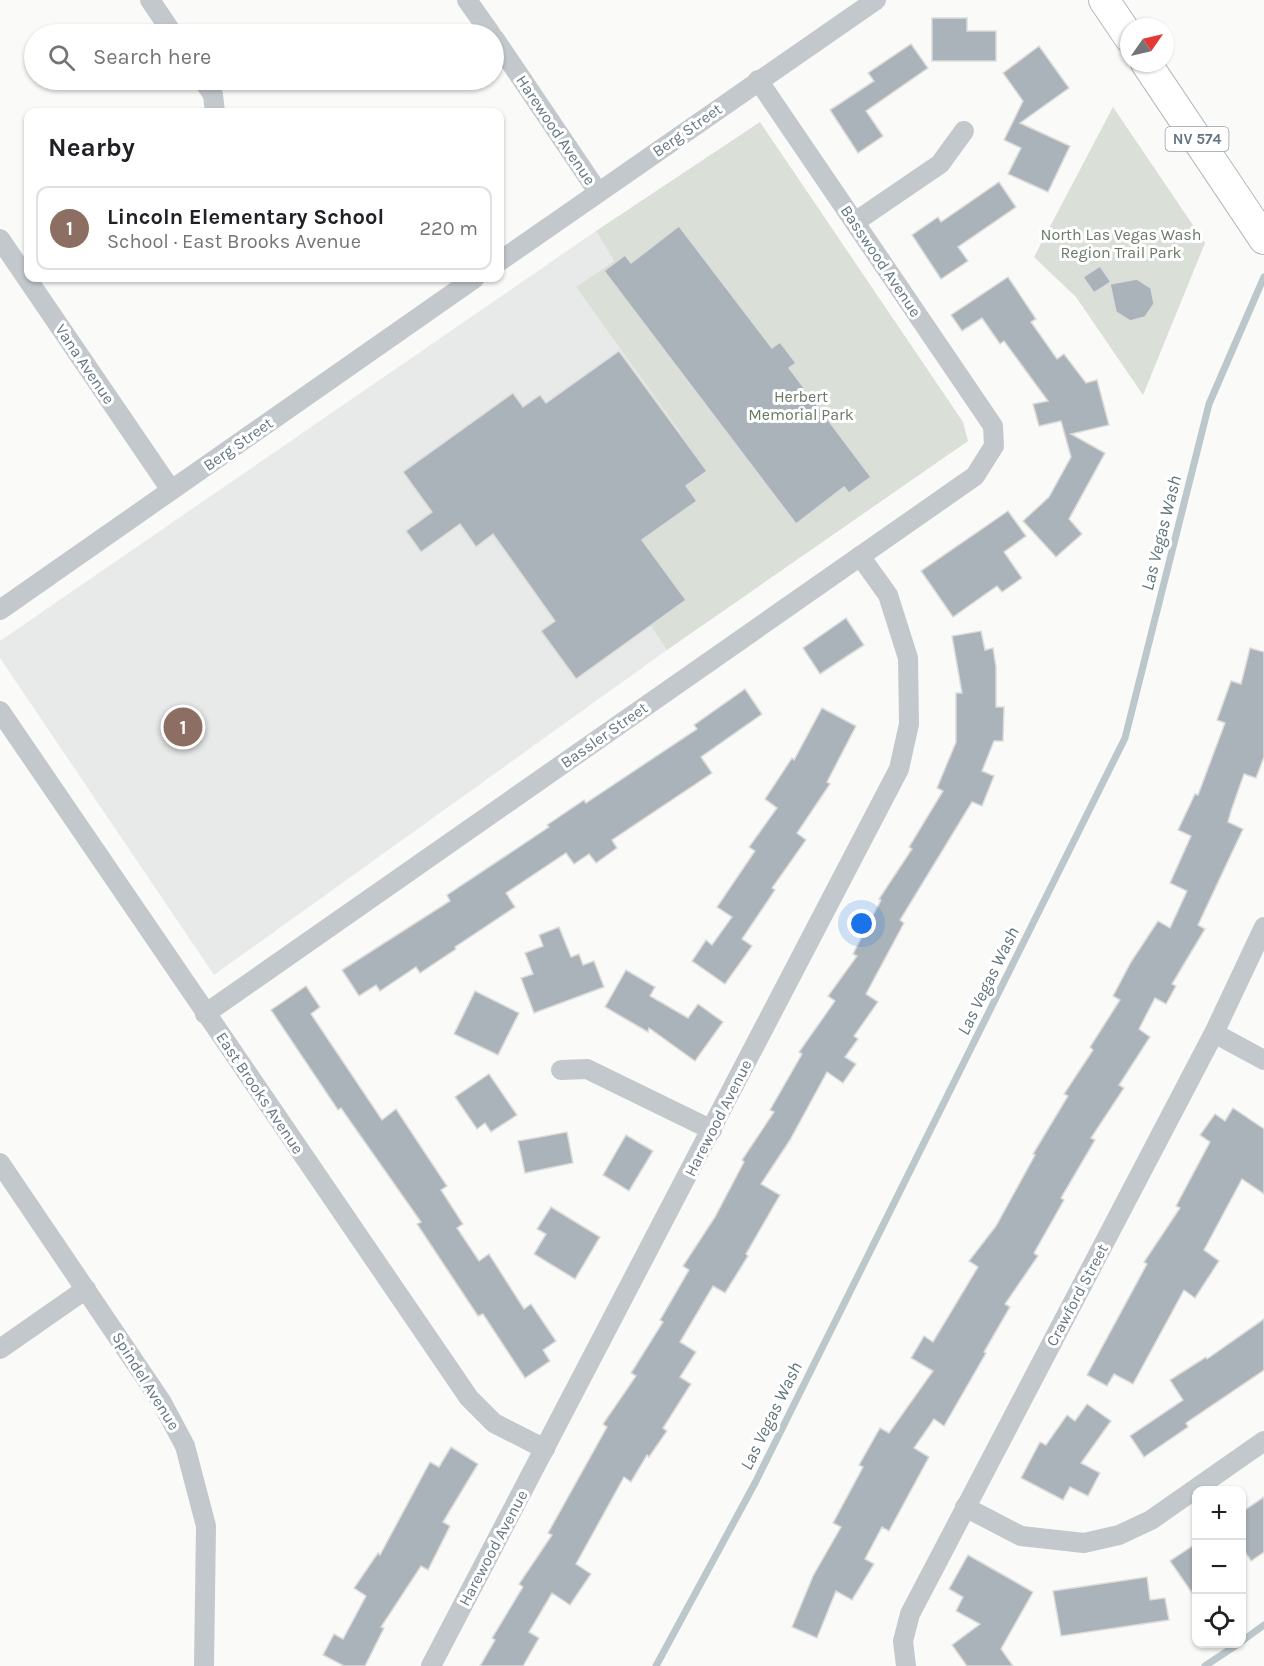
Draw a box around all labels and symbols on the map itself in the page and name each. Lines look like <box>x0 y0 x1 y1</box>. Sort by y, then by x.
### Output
north arrow <box>1120 18 1174 72</box>
street label: Harewood Avenue <box>512 71 600 189</box>
street label: Berg Street <box>649 99 725 161</box>
road number: NV 574 <box>1166 127 1228 151</box>
street label: Basswood Avenue <box>837 202 925 320</box>
park label: North Las Vegas Wash Region Trail Park <box>1041 225 1201 262</box>
street label: Vana Avenue <box>51 320 119 408</box>
park label: Herbert Memorial Park <box>748 387 854 424</box>
street label: Berg Street <box>200 413 276 475</box>
water label: Las Vegas Wash <box>1136 473 1186 593</box>
street label: Bassler Street <box>557 698 651 772</box>
pin: 1 <box>164 704 202 750</box>
your location <box>847 909 876 938</box>
water label: Las Vegas Wash <box>952 923 1024 1039</box>
street label: East Brooks Avenue <box>212 1028 308 1158</box>
street label: Harewood Avenue <box>680 1056 756 1180</box>
street label: Crawford Street <box>1042 1241 1112 1349</box>
street label: Spindel Avenue <box>108 1328 184 1434</box>
water label: Las Vegas Wash <box>735 1358 807 1474</box>
street label: Harewood Avenue <box>454 1487 532 1609</box>

